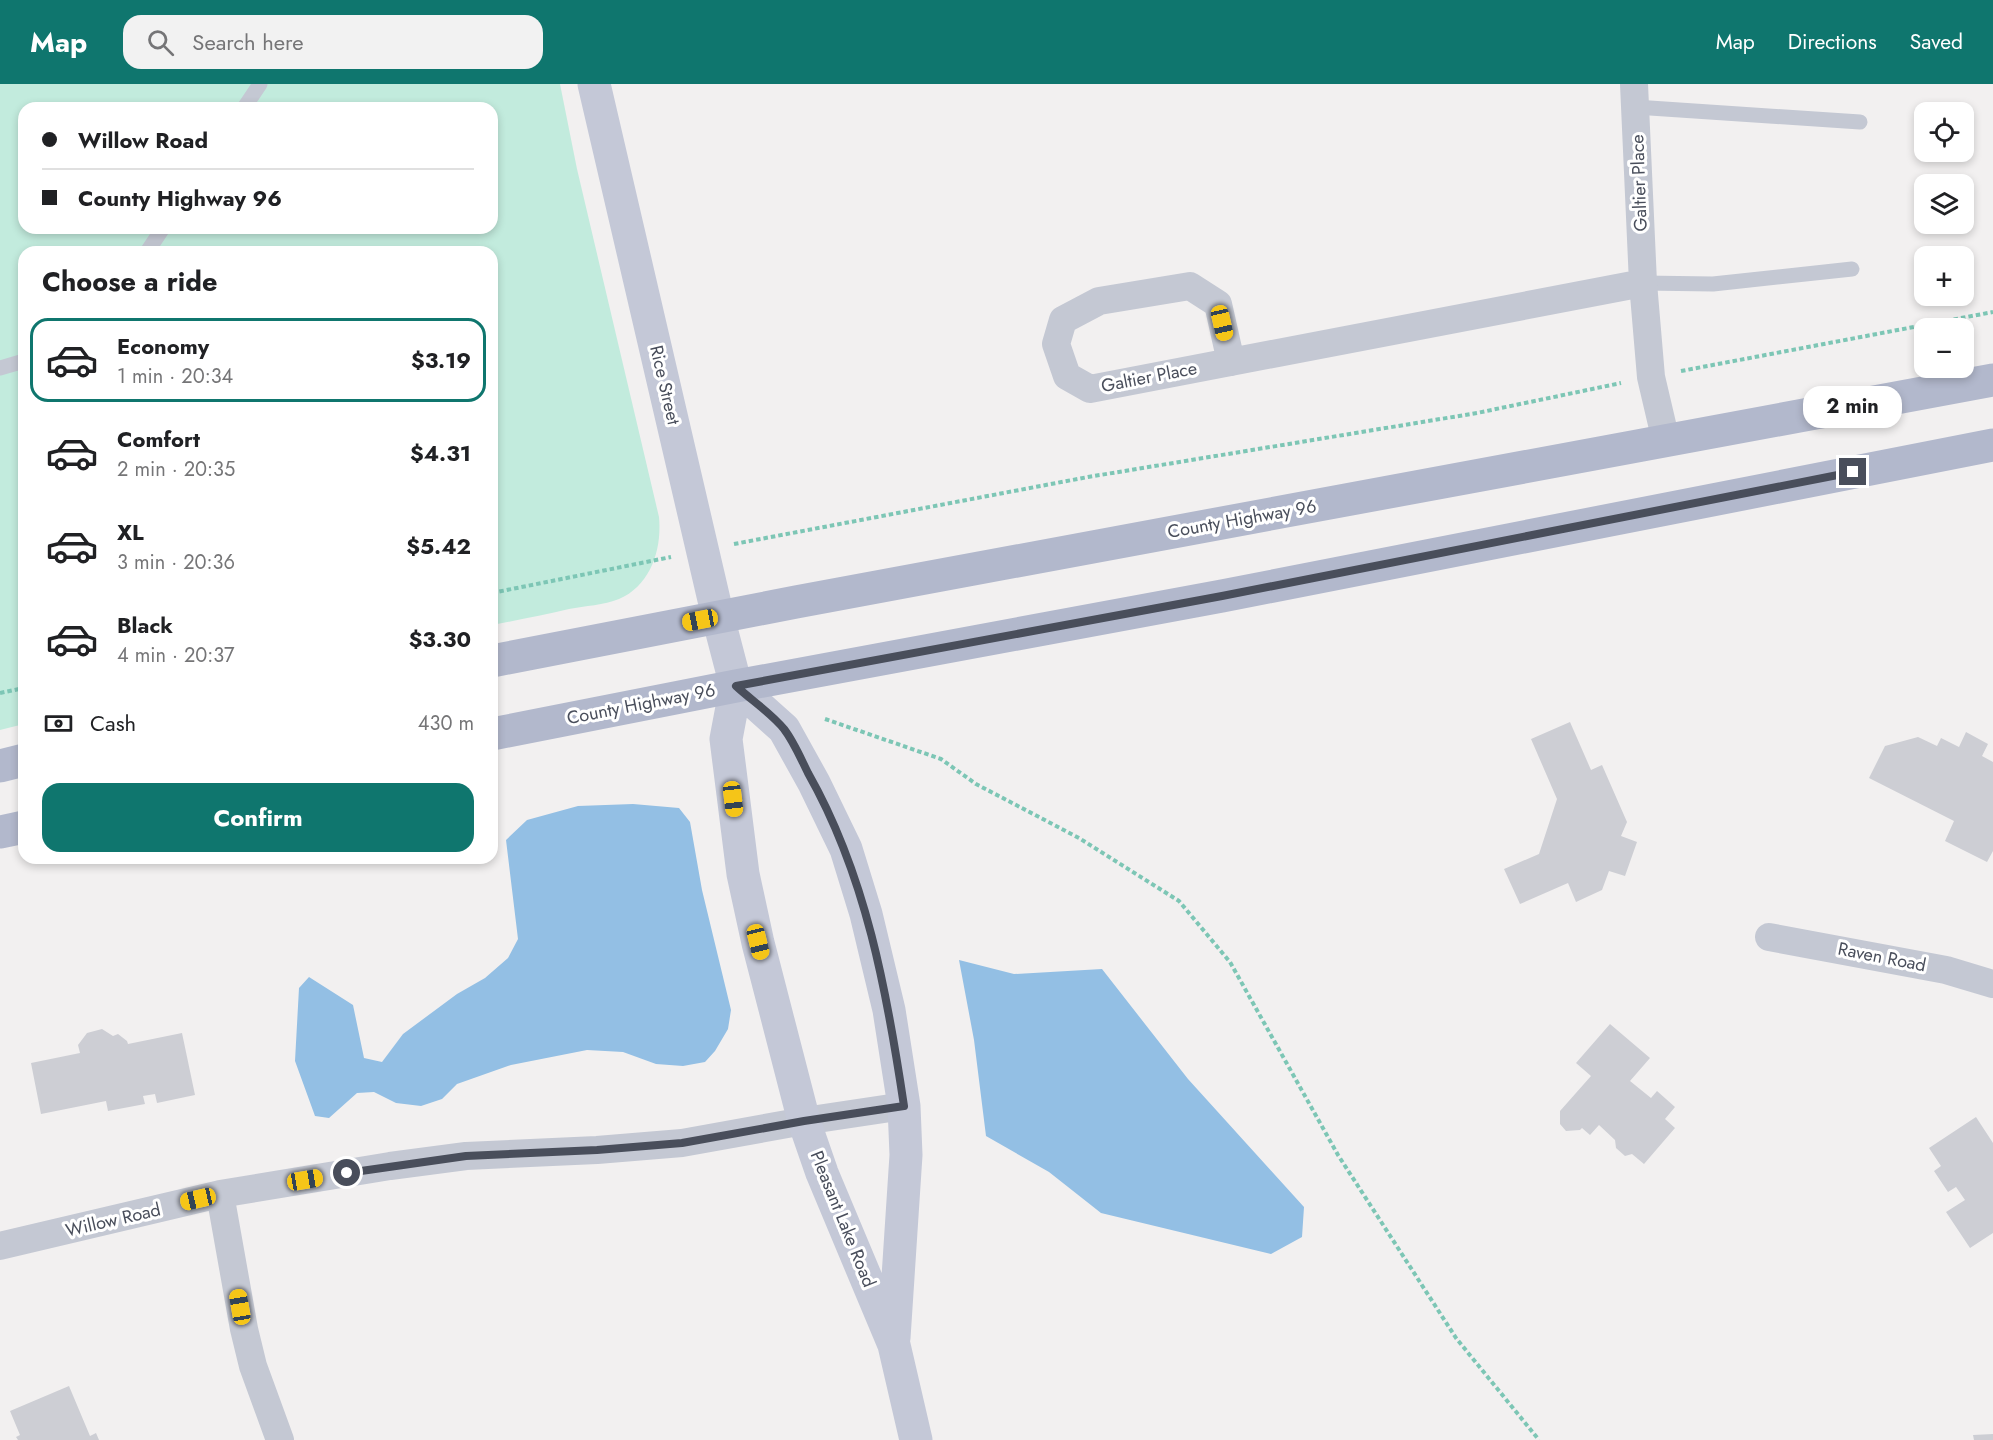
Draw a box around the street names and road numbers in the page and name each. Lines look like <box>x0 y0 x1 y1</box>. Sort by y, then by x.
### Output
street label: Galtier Place <box>1624 134 1654 232</box>
street label: Rice Street <box>643 343 687 428</box>
street label: Galtier Place <box>1099 355 1199 399</box>
street label: County Highway 96 <box>1166 493 1318 545</box>
street label: County Highway 96 <box>565 677 717 731</box>
street label: Raven Road <box>1836 936 1928 978</box>
street label: Pleasant Lake Road <box>804 1147 882 1291</box>
street label: Willow Road <box>63 1196 163 1244</box>

